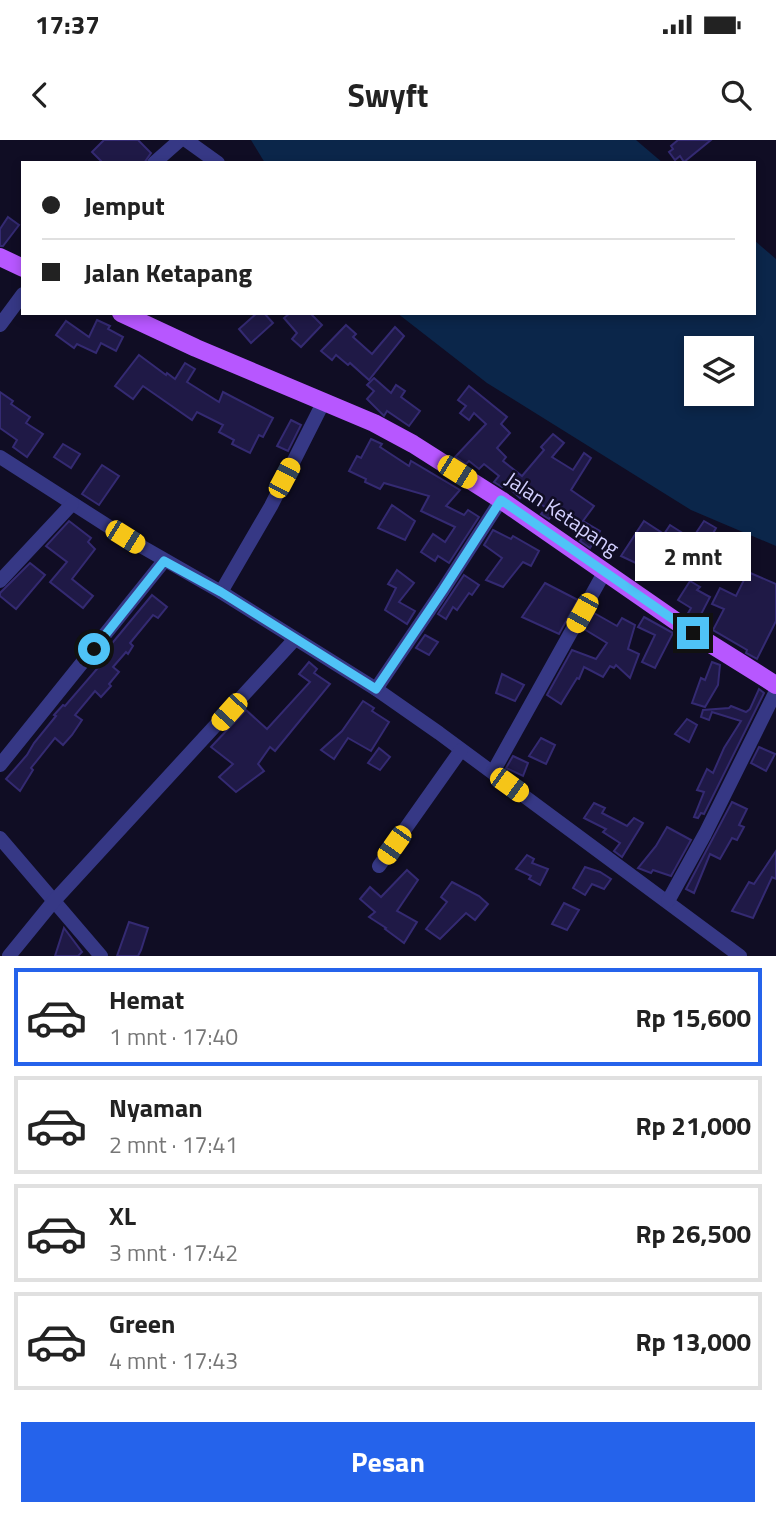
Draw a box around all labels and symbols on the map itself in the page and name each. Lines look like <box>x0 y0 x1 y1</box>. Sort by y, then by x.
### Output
car <box>434 452 481 492</box>
car <box>265 455 304 501</box>
street label: Jalan Ketapang <box>499 463 626 563</box>
car <box>102 517 149 557</box>
callout: 2 mnt <box>635 532 751 580</box>
car <box>563 590 602 636</box>
route end <box>677 617 709 649</box>
route start <box>78 633 110 665</box>
car <box>208 689 251 735</box>
car <box>486 764 533 806</box>
car <box>374 822 415 868</box>

